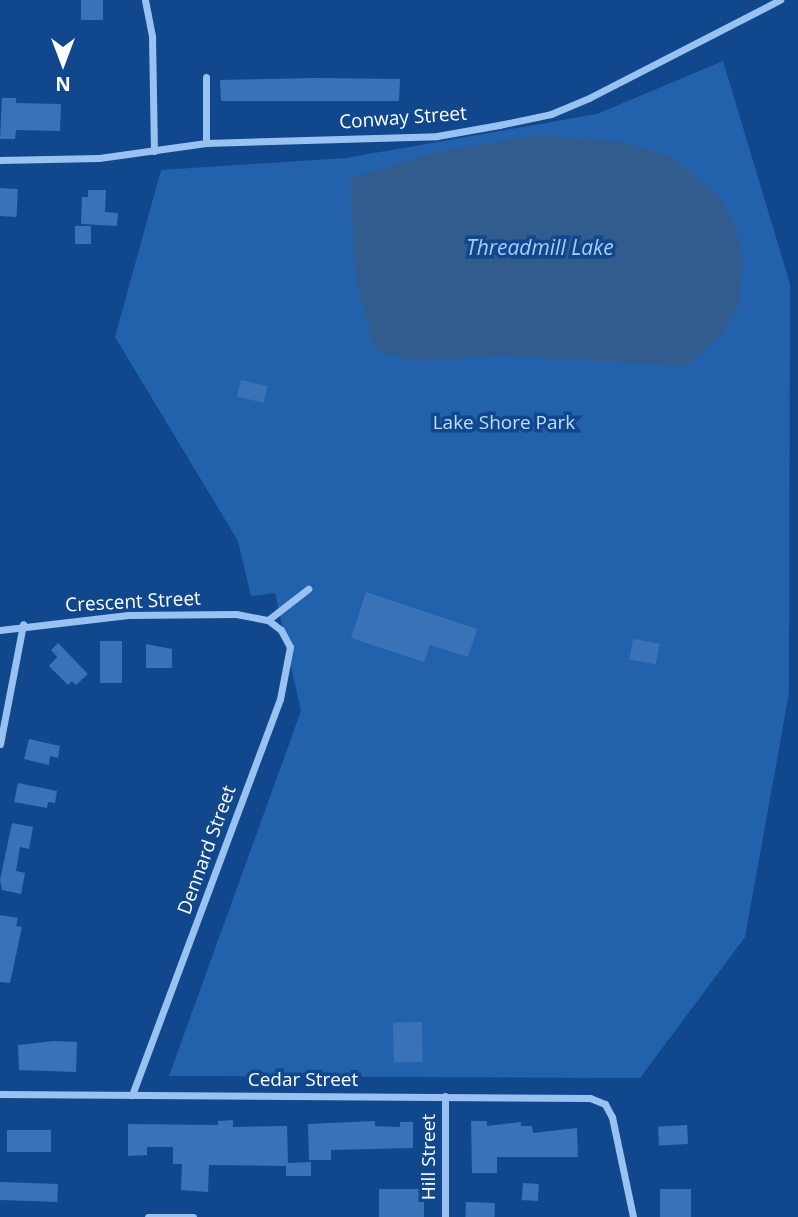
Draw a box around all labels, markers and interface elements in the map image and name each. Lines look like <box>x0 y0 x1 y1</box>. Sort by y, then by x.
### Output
north arrow <box>28 28 98 98</box>
text: N <box>55 71 71 97</box>
street label: Conway Street <box>338 102 468 134</box>
water label: Threadmill Lake <box>466 234 614 260</box>
park label: Lake Shore Park <box>433 412 575 434</box>
street label: Crescent Street <box>65 587 201 617</box>
street label: Dennard Street <box>173 782 241 918</box>
street label: Cedar Street <box>248 1069 358 1091</box>
street label: Hill Street <box>418 1114 440 1200</box>

